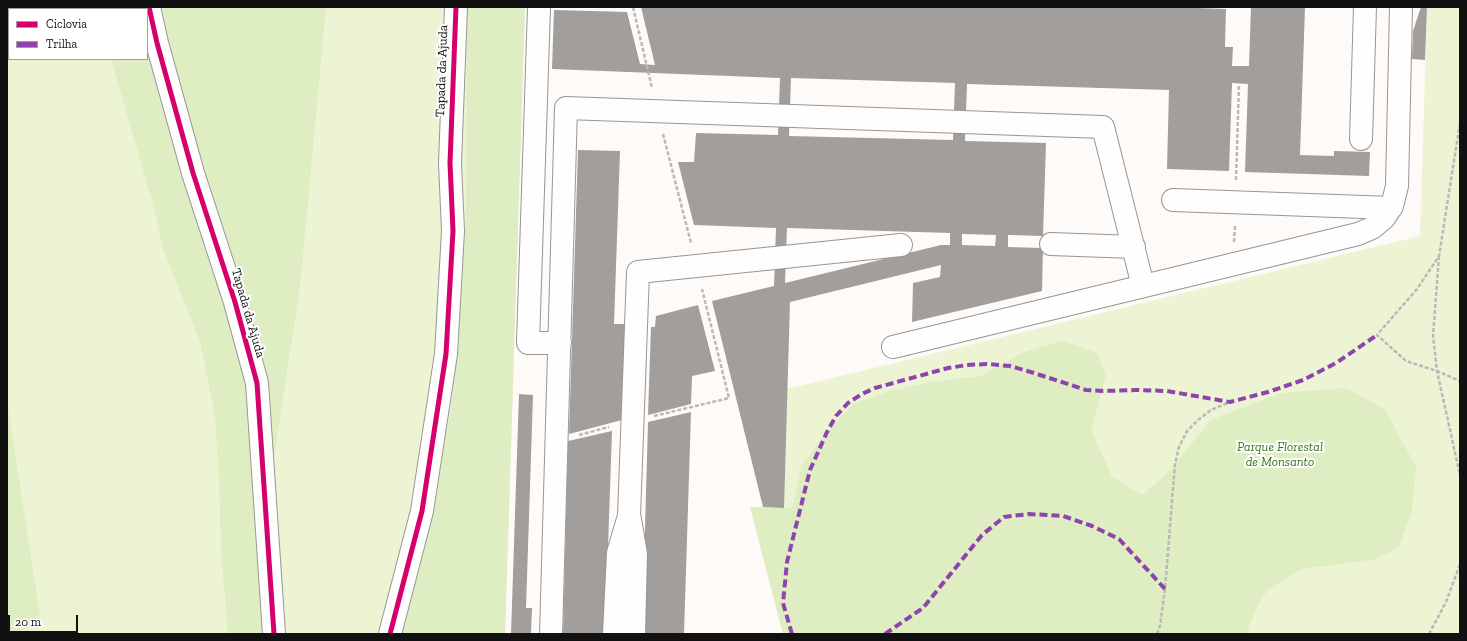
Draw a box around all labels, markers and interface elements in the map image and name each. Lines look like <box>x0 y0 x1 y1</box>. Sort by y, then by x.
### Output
legend <box>8 8 148 60</box>
text: Ciclovia <box>46 17 87 31</box>
street label: Tapada da Ajuda <box>433 25 451 117</box>
text: Trilha <box>46 37 77 51</box>
street label: Tapada da Ajuda <box>228 266 268 360</box>
park label: Parque Florestal de Monsanto <box>1237 439 1323 470</box>
scale bar <box>10 607 80 633</box>
text: 20 m <box>15 615 41 629</box>

